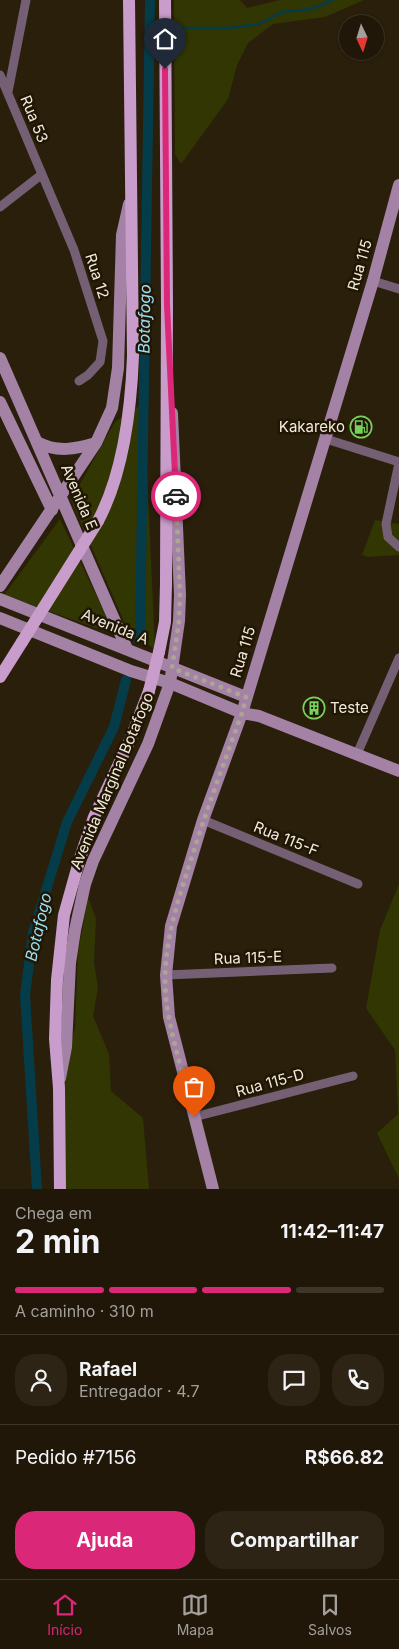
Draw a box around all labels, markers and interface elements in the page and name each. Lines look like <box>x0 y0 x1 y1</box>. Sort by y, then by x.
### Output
north arrow <box>339 15 384 60</box>
map controls <box>339 15 384 60</box>
pin <box>144 18 186 69</box>
icon: home <box>151 25 179 53</box>
street label: Rua 53 <box>16 92 53 145</box>
street label: Rua 115 <box>343 237 376 293</box>
street label: Rua 12 <box>81 251 114 301</box>
water label: Botafogo <box>133 284 155 354</box>
fuel station icon: Kakareko <box>349 415 373 439</box>
place label: Kakareko <box>279 417 345 436</box>
street label: Avenida E <box>57 461 102 533</box>
courier <box>151 471 201 521</box>
icon: car <box>162 482 190 510</box>
street label: Avenida A <box>79 604 152 649</box>
street label: Rua 115 <box>226 624 259 680</box>
street label: Avenida Marginal Botafogo <box>66 689 157 872</box>
building icon: Teste <box>302 696 326 720</box>
place label: Teste <box>330 698 369 717</box>
street label: Rua 115-F <box>251 817 321 860</box>
water label: Botafogo <box>20 891 56 963</box>
street label: Rua 115-E <box>213 947 282 968</box>
street label: Rua 115-D <box>233 1064 306 1101</box>
pin <box>173 1066 215 1117</box>
icon: bag <box>180 1073 208 1101</box>
text: Chega em <box>15 1203 92 1223</box>
text: 11:42–11:47 <box>280 1220 384 1243</box>
text: 2 min <box>15 1222 101 1261</box>
text: A caminho · 310 m <box>15 1301 154 1321</box>
button: person <box>15 1354 67 1406</box>
button: chat <box>268 1354 320 1406</box>
button: phone <box>332 1354 384 1406</box>
text: Rafael <box>79 1358 137 1381</box>
text: Entregador · 4.7 <box>79 1381 199 1401</box>
text: Pedido #7156 <box>15 1446 137 1469</box>
text: R$66.82 <box>305 1446 384 1469</box>
button: Ajuda <box>15 1511 195 1569</box>
button: Compartilhar <box>205 1511 384 1569</box>
tab: Início <box>47 1591 82 1638</box>
tab: Mapa <box>177 1591 214 1638</box>
tab: Salvos <box>308 1591 352 1638</box>

